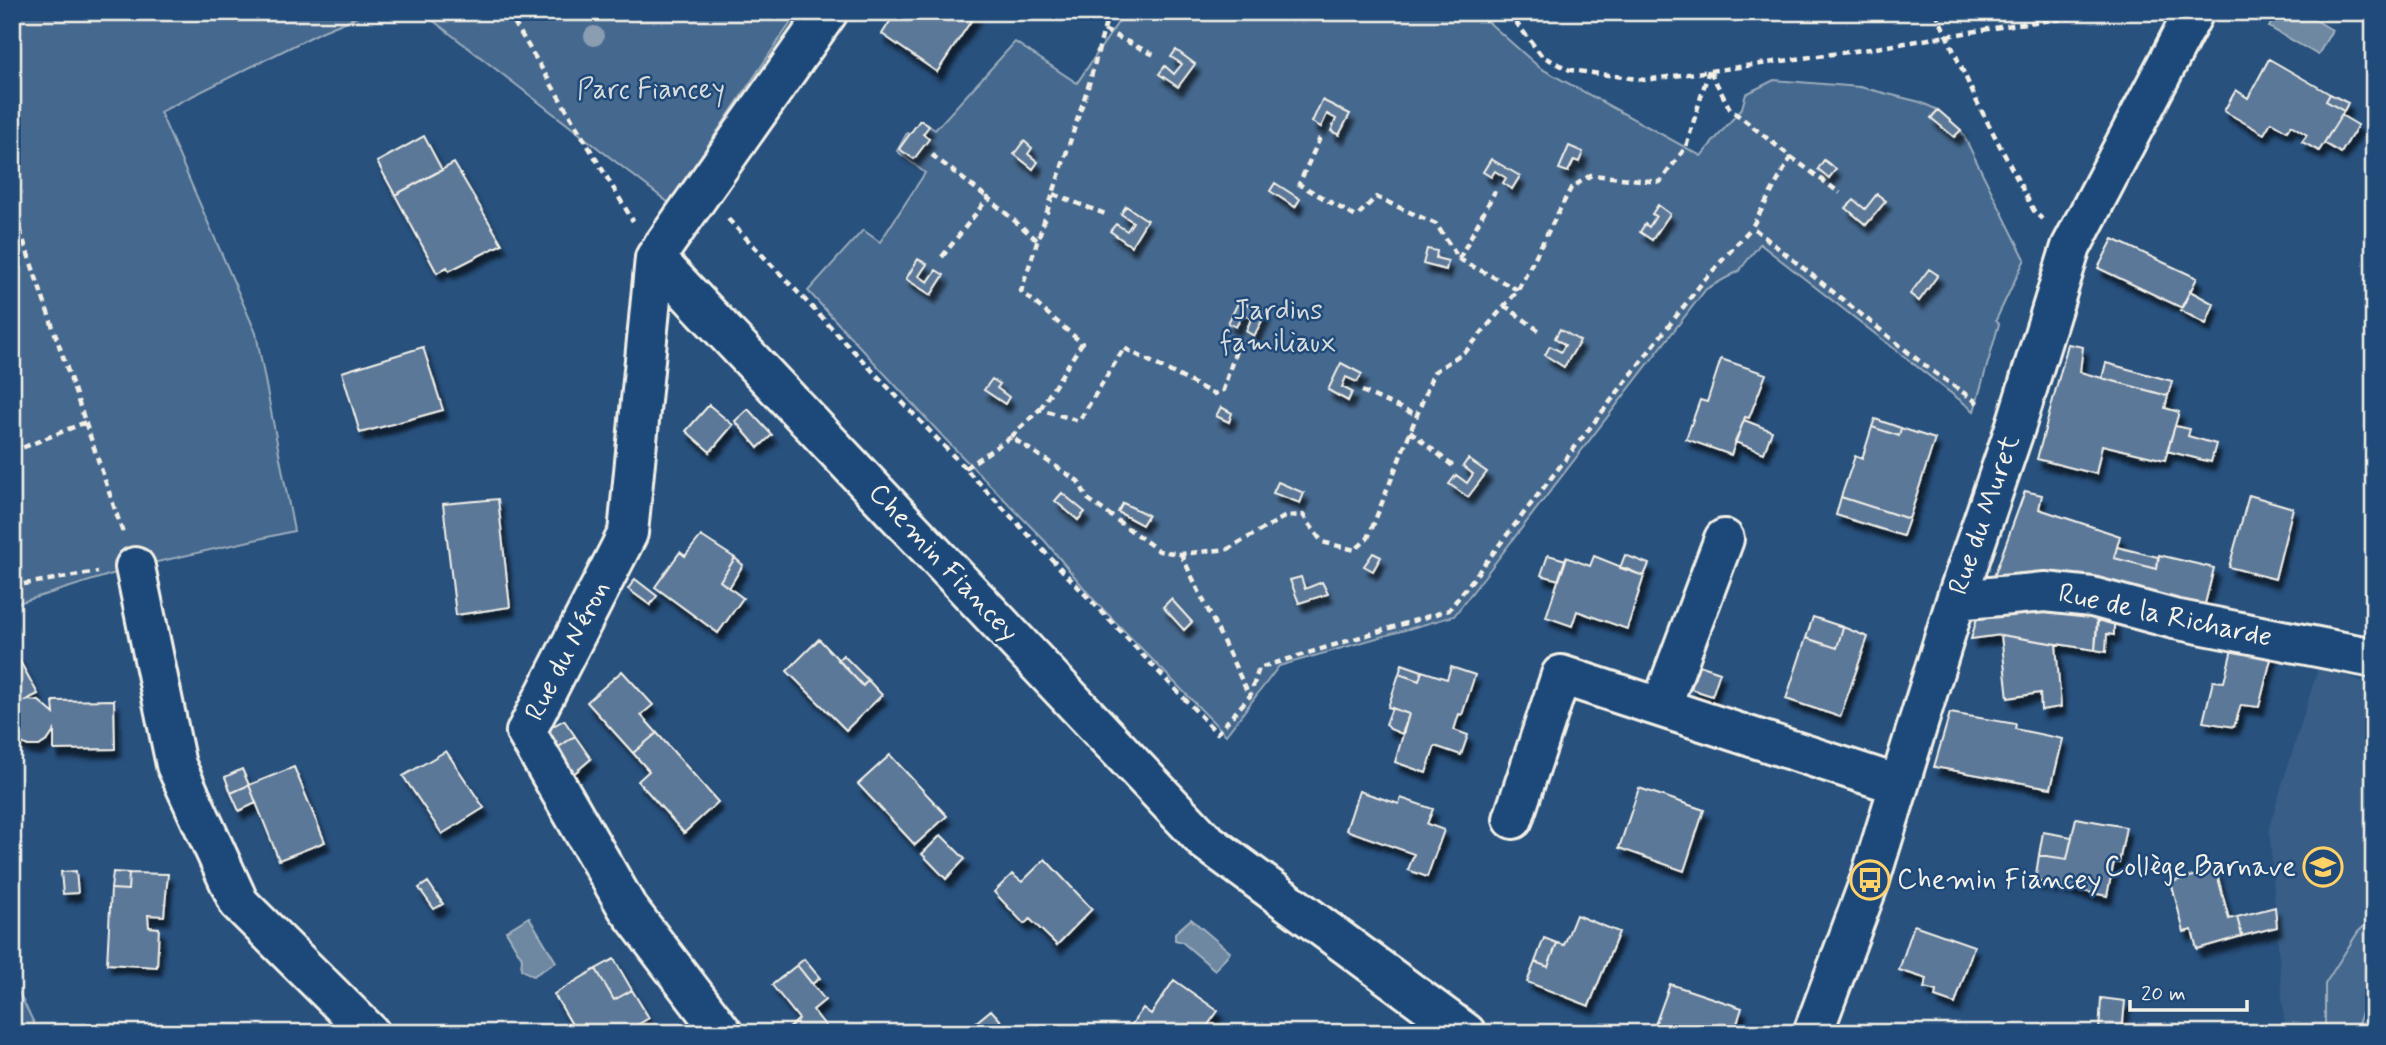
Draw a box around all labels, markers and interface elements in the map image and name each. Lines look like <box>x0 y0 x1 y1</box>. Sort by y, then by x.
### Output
park label: Parc Fiancey <box>577 72 725 109</box>
park label: Jardins familiaux <box>1220 293 1336 362</box>
street label: Rue du Muret <box>1940 430 2030 600</box>
street label: Chemin Fiancey <box>860 476 1026 650</box>
street label: Rue du Néron <box>517 574 619 728</box>
street label: Rue de la Richarde <box>2055 575 2275 657</box>
school or university icon: Collège Barnave <box>2302 846 2344 888</box>
place label: Collège Barnave <box>2104 849 2296 886</box>
bus stop icon: Chemin Fiancey <box>1849 859 1891 901</box>
place label: Chemin Fiancey <box>1897 862 2102 899</box>
scale bar <box>2130 968 2248 1012</box>
text: 20 m <box>2141 980 2186 1008</box>

